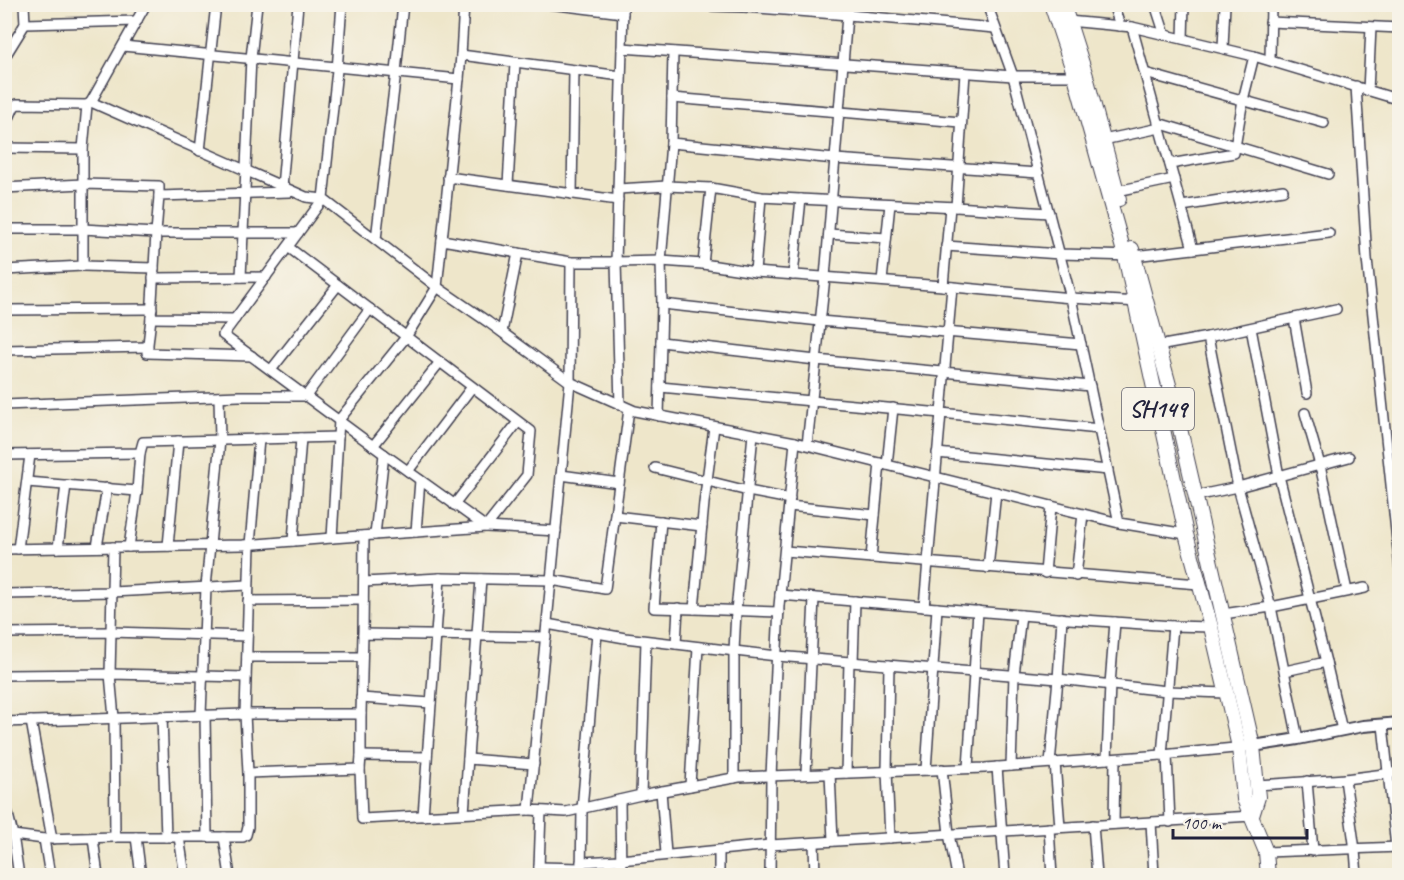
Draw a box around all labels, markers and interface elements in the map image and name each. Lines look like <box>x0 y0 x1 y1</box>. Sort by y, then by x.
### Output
road number: SH149 <box>1122 388 1194 430</box>
scale bar <box>1173 802 1306 840</box>
text: 100 m <box>1182 812 1223 834</box>

